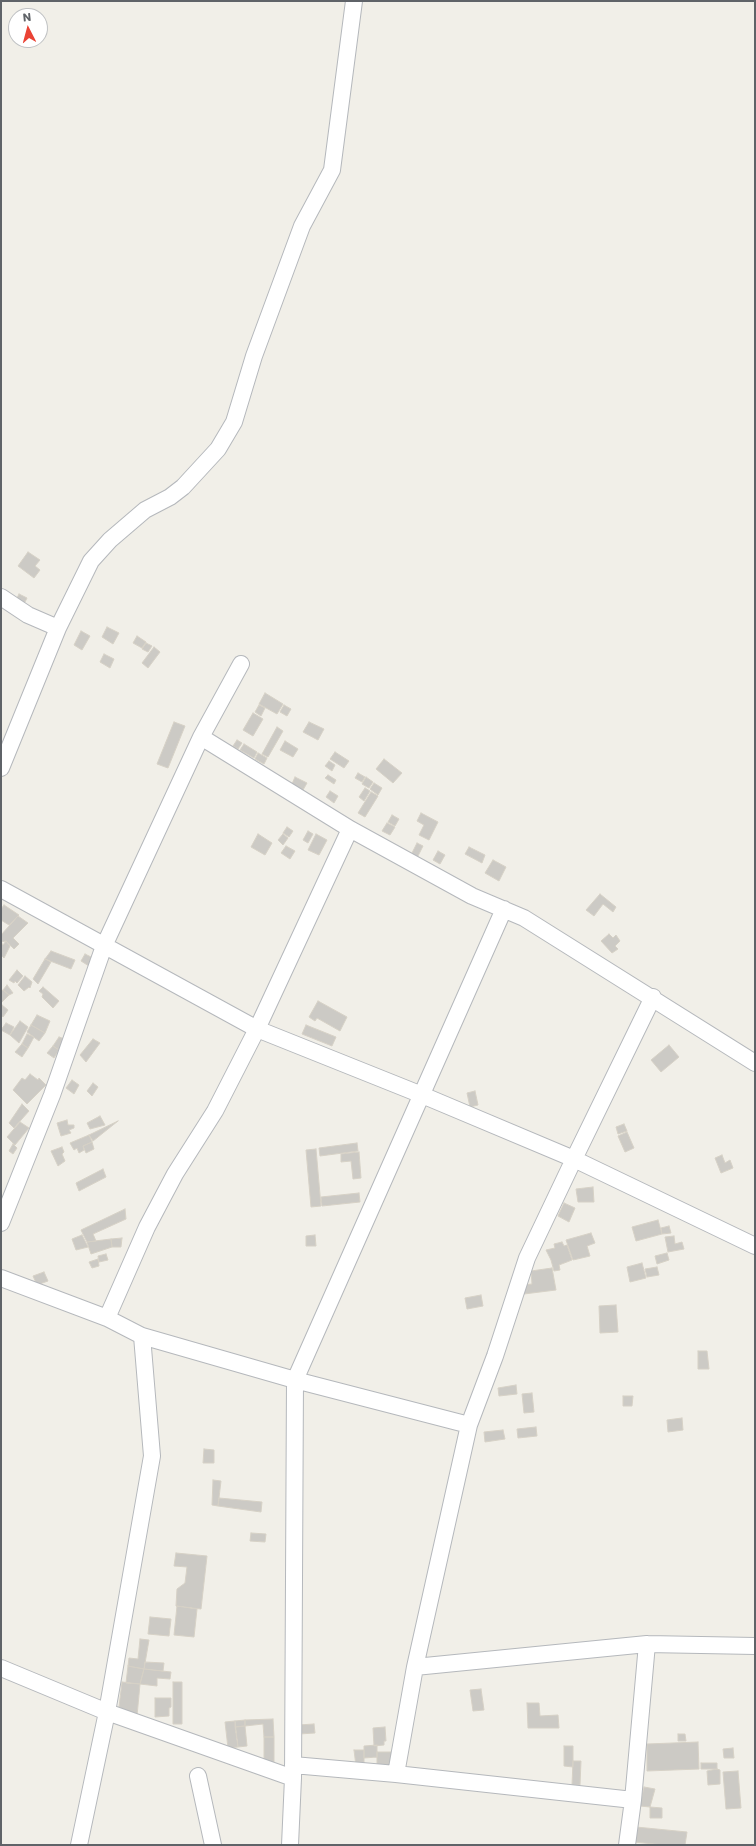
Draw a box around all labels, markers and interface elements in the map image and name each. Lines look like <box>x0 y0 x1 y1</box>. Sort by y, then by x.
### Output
north arrow <box>8 8 48 48</box>
text: N <box>22 9 32 25</box>

